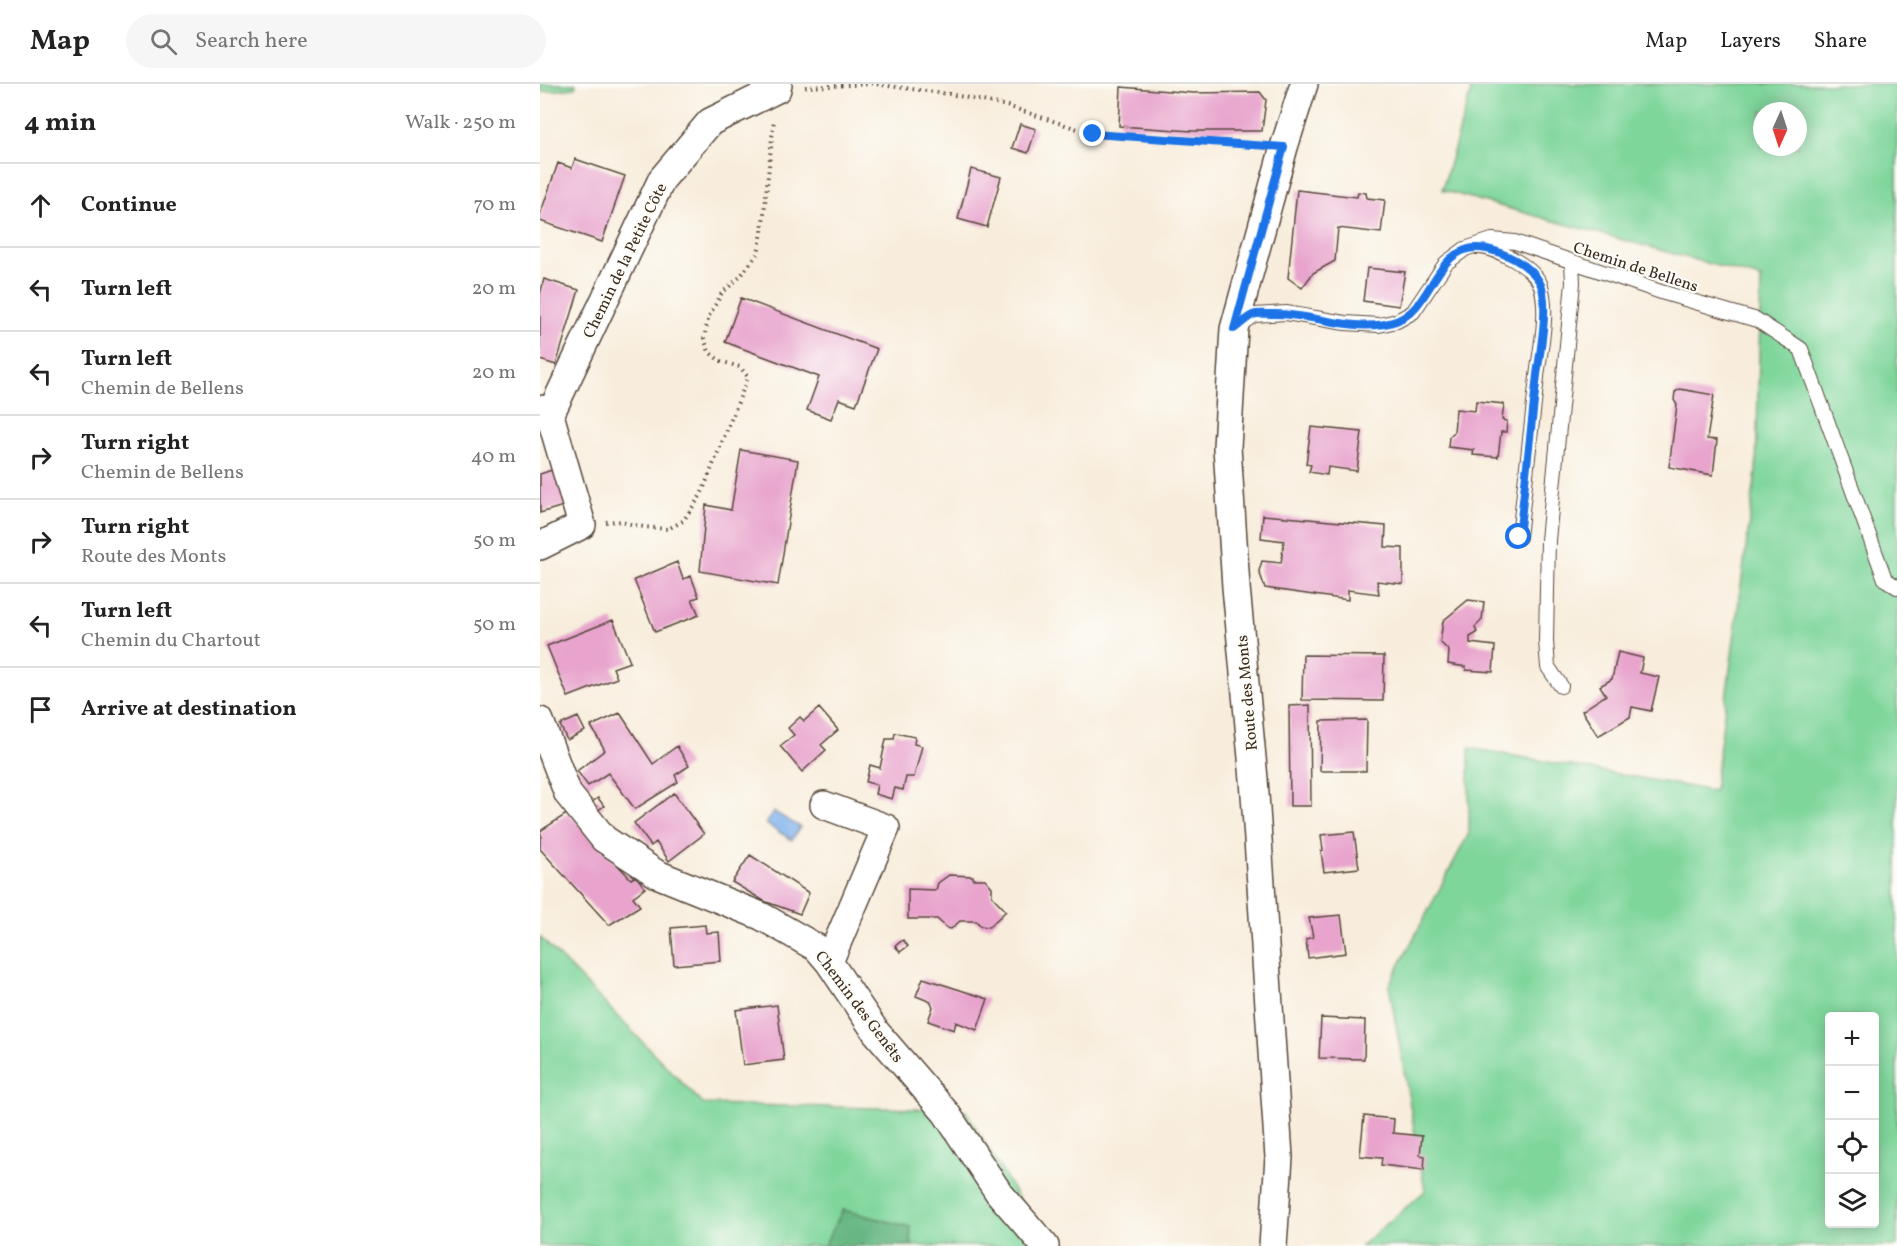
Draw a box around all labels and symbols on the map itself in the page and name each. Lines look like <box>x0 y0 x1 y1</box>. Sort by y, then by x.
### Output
north arrow <box>1753 102 1807 156</box>
route end <box>1079 120 1105 146</box>
street label: Chemin de la Petite Côte <box>579 180 673 342</box>
street label: Chemin de Bellens <box>1570 237 1701 299</box>
route start <box>1505 523 1531 549</box>
street label: Route des Monts <box>1232 634 1264 752</box>
street label: Chemin des Genêts <box>809 947 908 1068</box>

